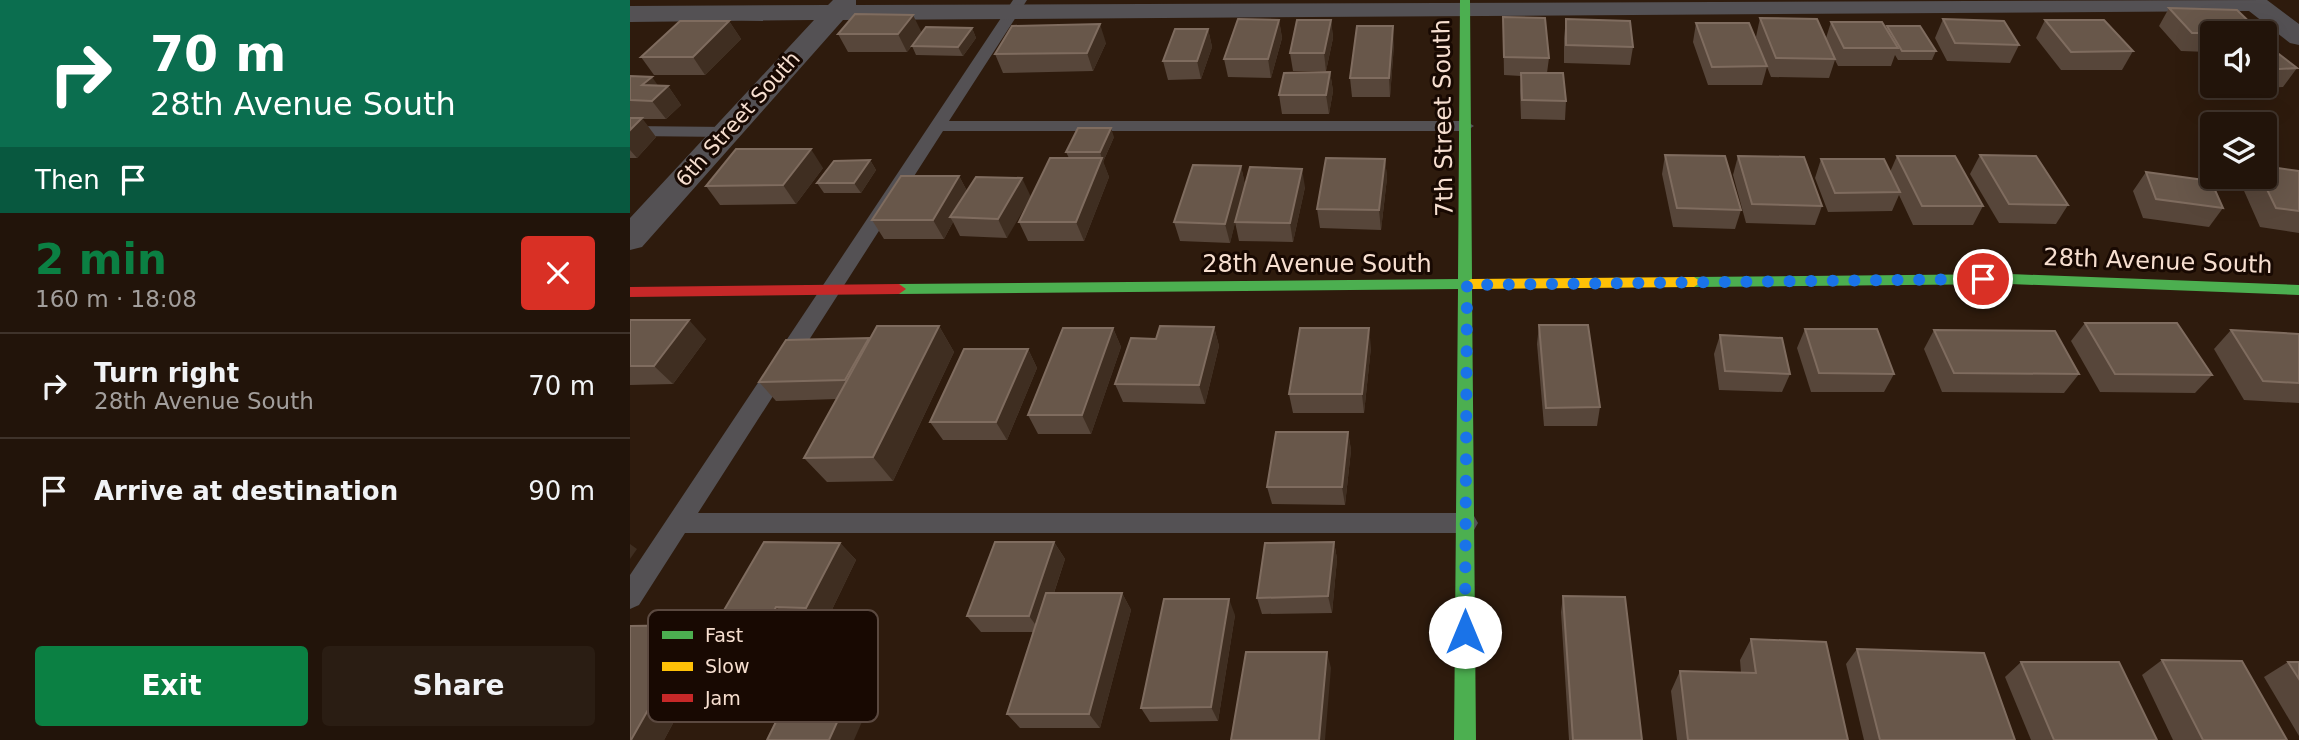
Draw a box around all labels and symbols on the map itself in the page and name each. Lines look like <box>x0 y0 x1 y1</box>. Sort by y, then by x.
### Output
street label: 7th Street South <box>1427 19 1459 217</box>
street label: 6th Street South <box>671 47 805 191</box>
street label: 28th Avenue South <box>2043 243 2273 279</box>
pin <box>1953 249 2013 309</box>
street label: 28th Avenue South <box>1202 250 1432 278</box>
position arrow <box>1428 595 1502 669</box>
legend <box>648 610 878 722</box>
text: Fast <box>705 624 743 646</box>
text: Slow <box>705 655 750 677</box>
text: Jam <box>704 687 741 709</box>

